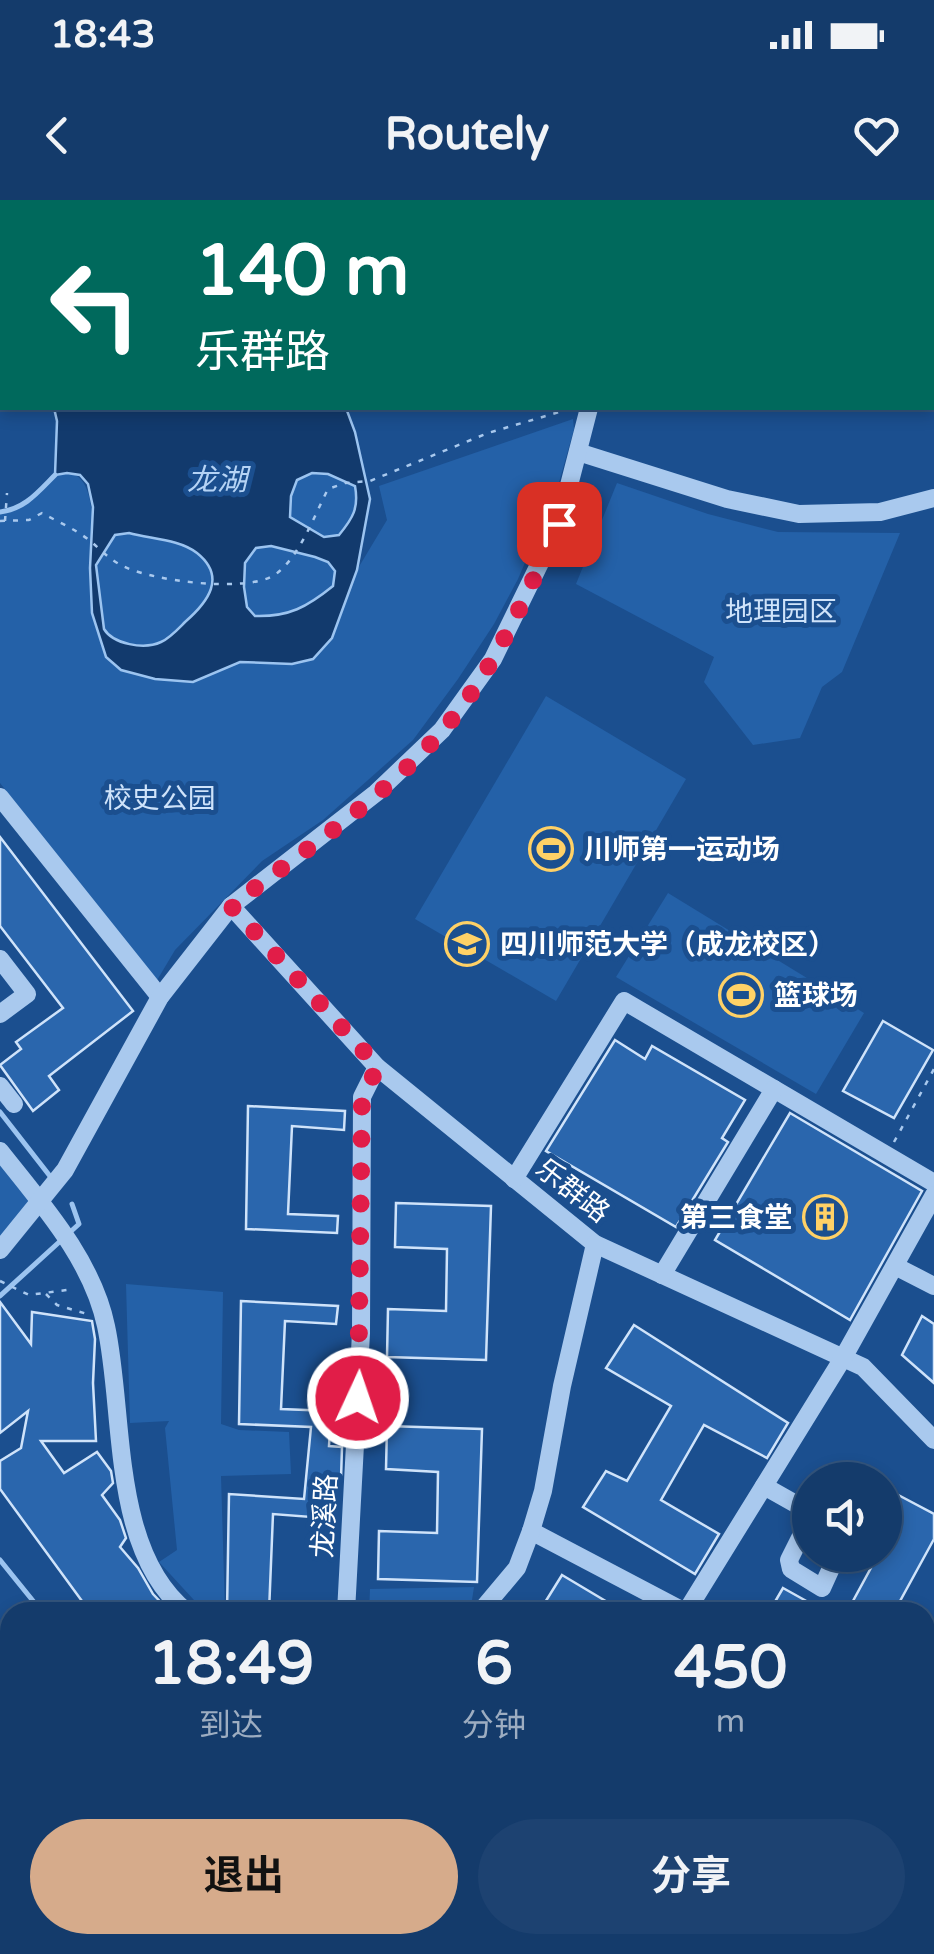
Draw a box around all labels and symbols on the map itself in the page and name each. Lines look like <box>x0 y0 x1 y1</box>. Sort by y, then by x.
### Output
water label: 龙湖 <box>187 462 251 499</box>
pin <box>517 482 602 567</box>
park label: 地理园区 <box>725 595 837 629</box>
park label: 校史公园 <box>104 782 216 816</box>
sports icon: 川师第一运动场 <box>528 826 574 872</box>
place label: 川师第一运动场 <box>584 833 780 867</box>
school or university icon: 四川师范大学（成龙校区） <box>444 921 490 967</box>
place label: 四川师范大学（成龙校区） <box>500 928 836 962</box>
sports icon: 篮球场 <box>718 972 764 1018</box>
place label: 篮球场 <box>774 979 858 1013</box>
street label: 乐群路 <box>529 1152 616 1230</box>
building icon: 第三食堂 <box>802 1194 848 1240</box>
place label: 第三食堂 <box>680 1201 792 1235</box>
position arrow <box>306 1346 410 1450</box>
street label: 龙溪路 <box>306 1473 344 1559</box>

